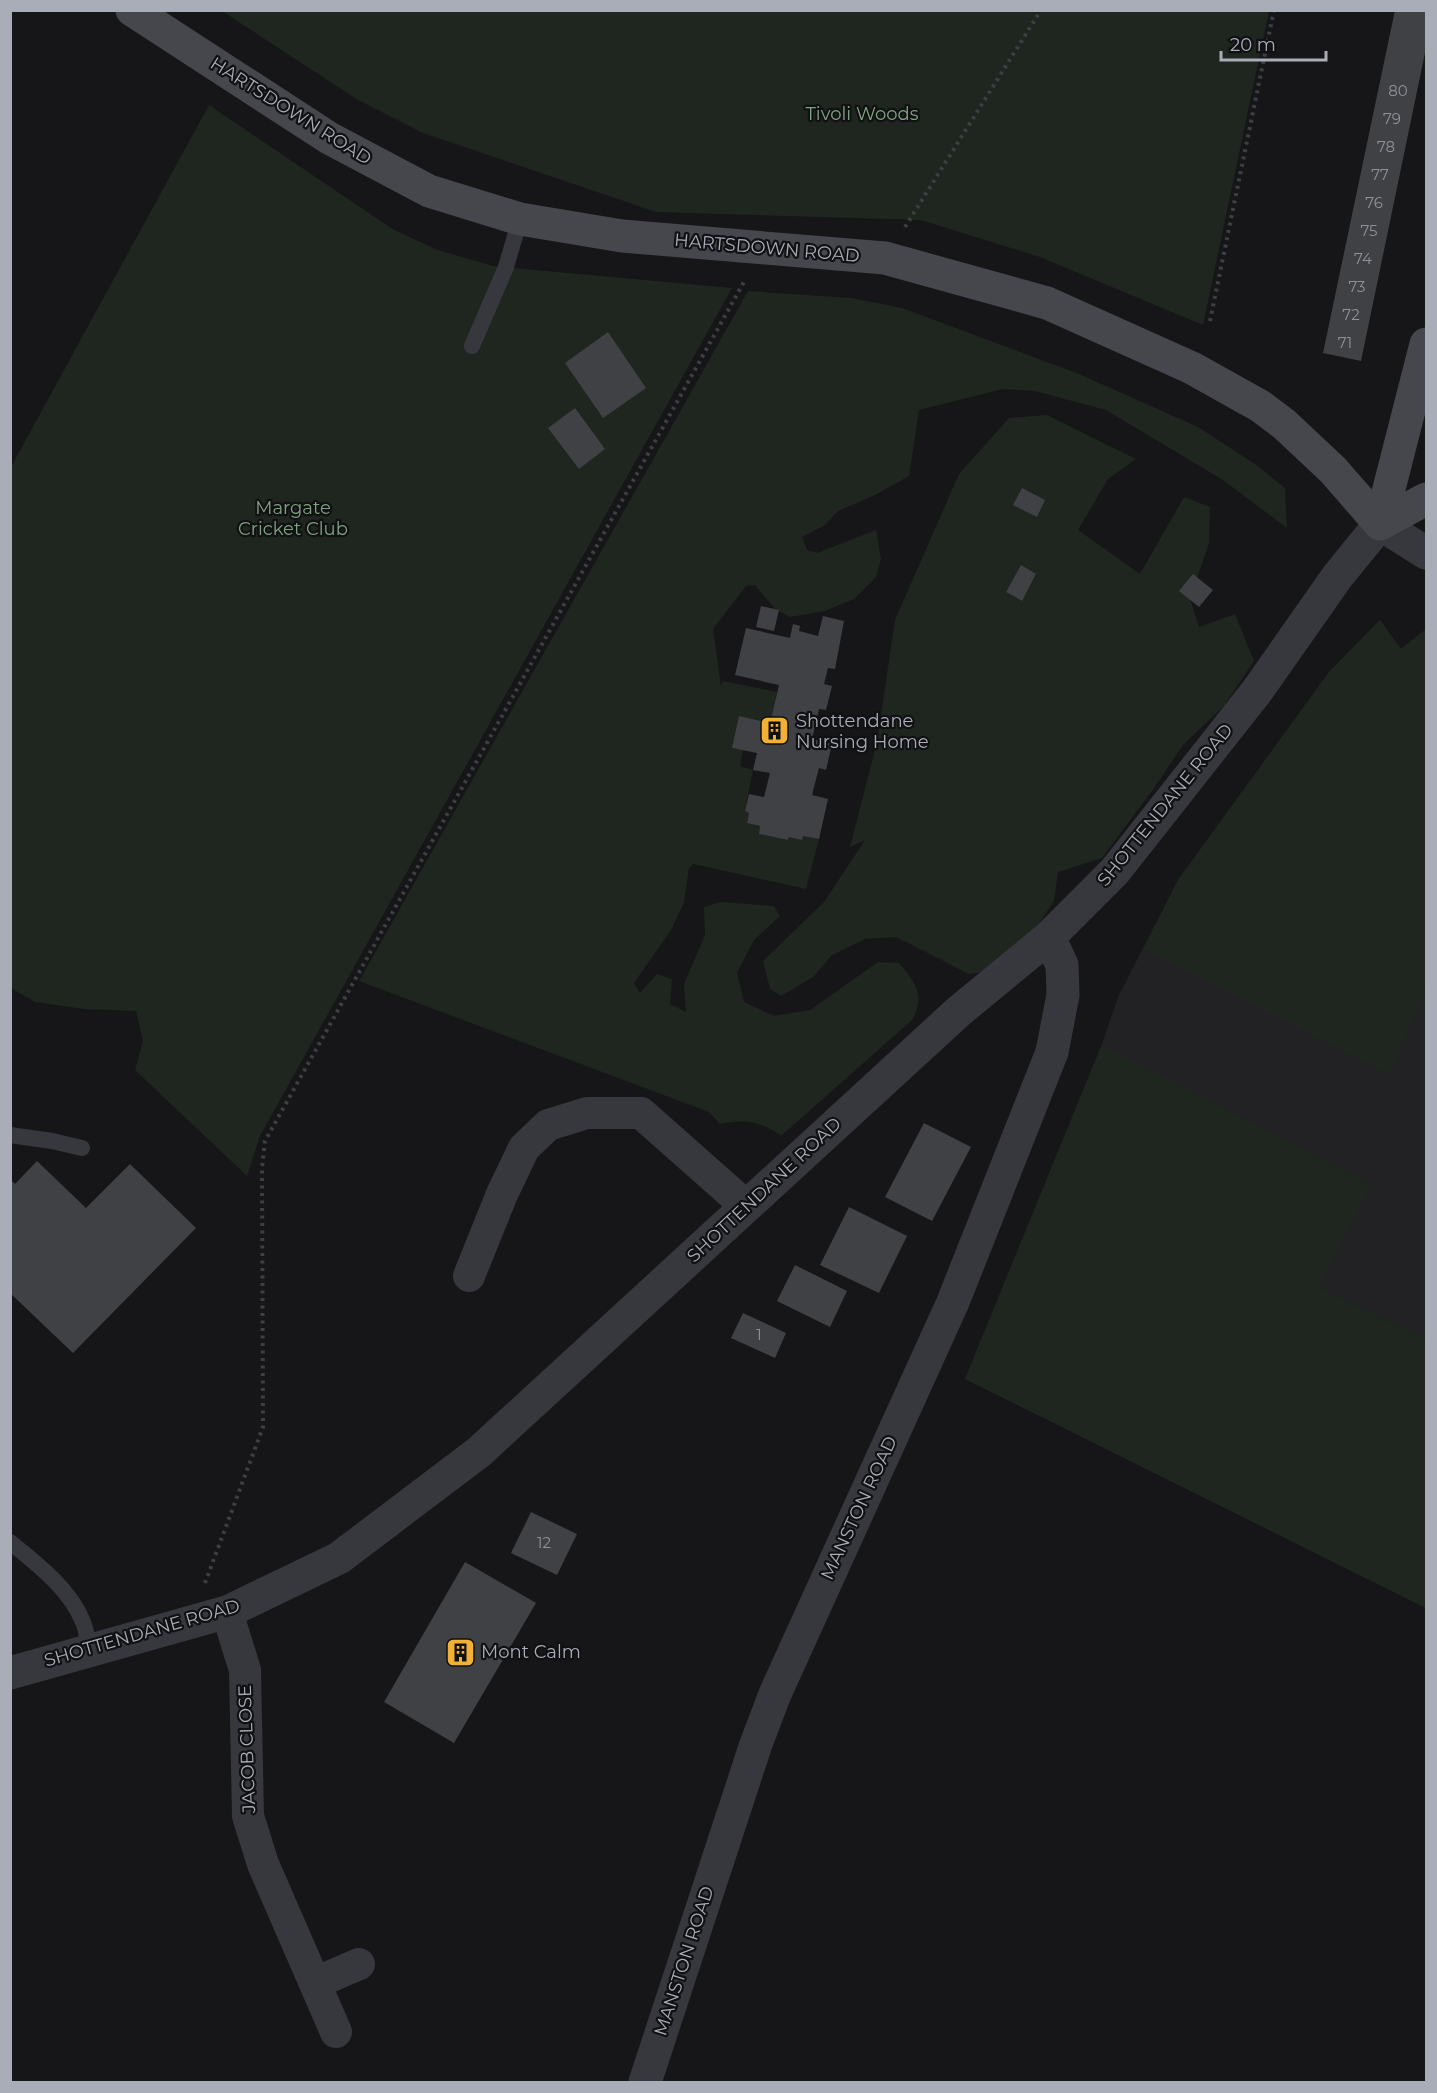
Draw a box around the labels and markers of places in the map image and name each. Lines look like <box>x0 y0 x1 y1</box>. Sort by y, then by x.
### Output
place label: Shottendane Nursing Home <box>796 710 929 753</box>
building icon: Shottendane Nursing Home <box>759 715 791 747</box>
building icon: Mont Calm <box>444 1636 476 1668</box>
place label: Mont Calm <box>481 1641 581 1663</box>

